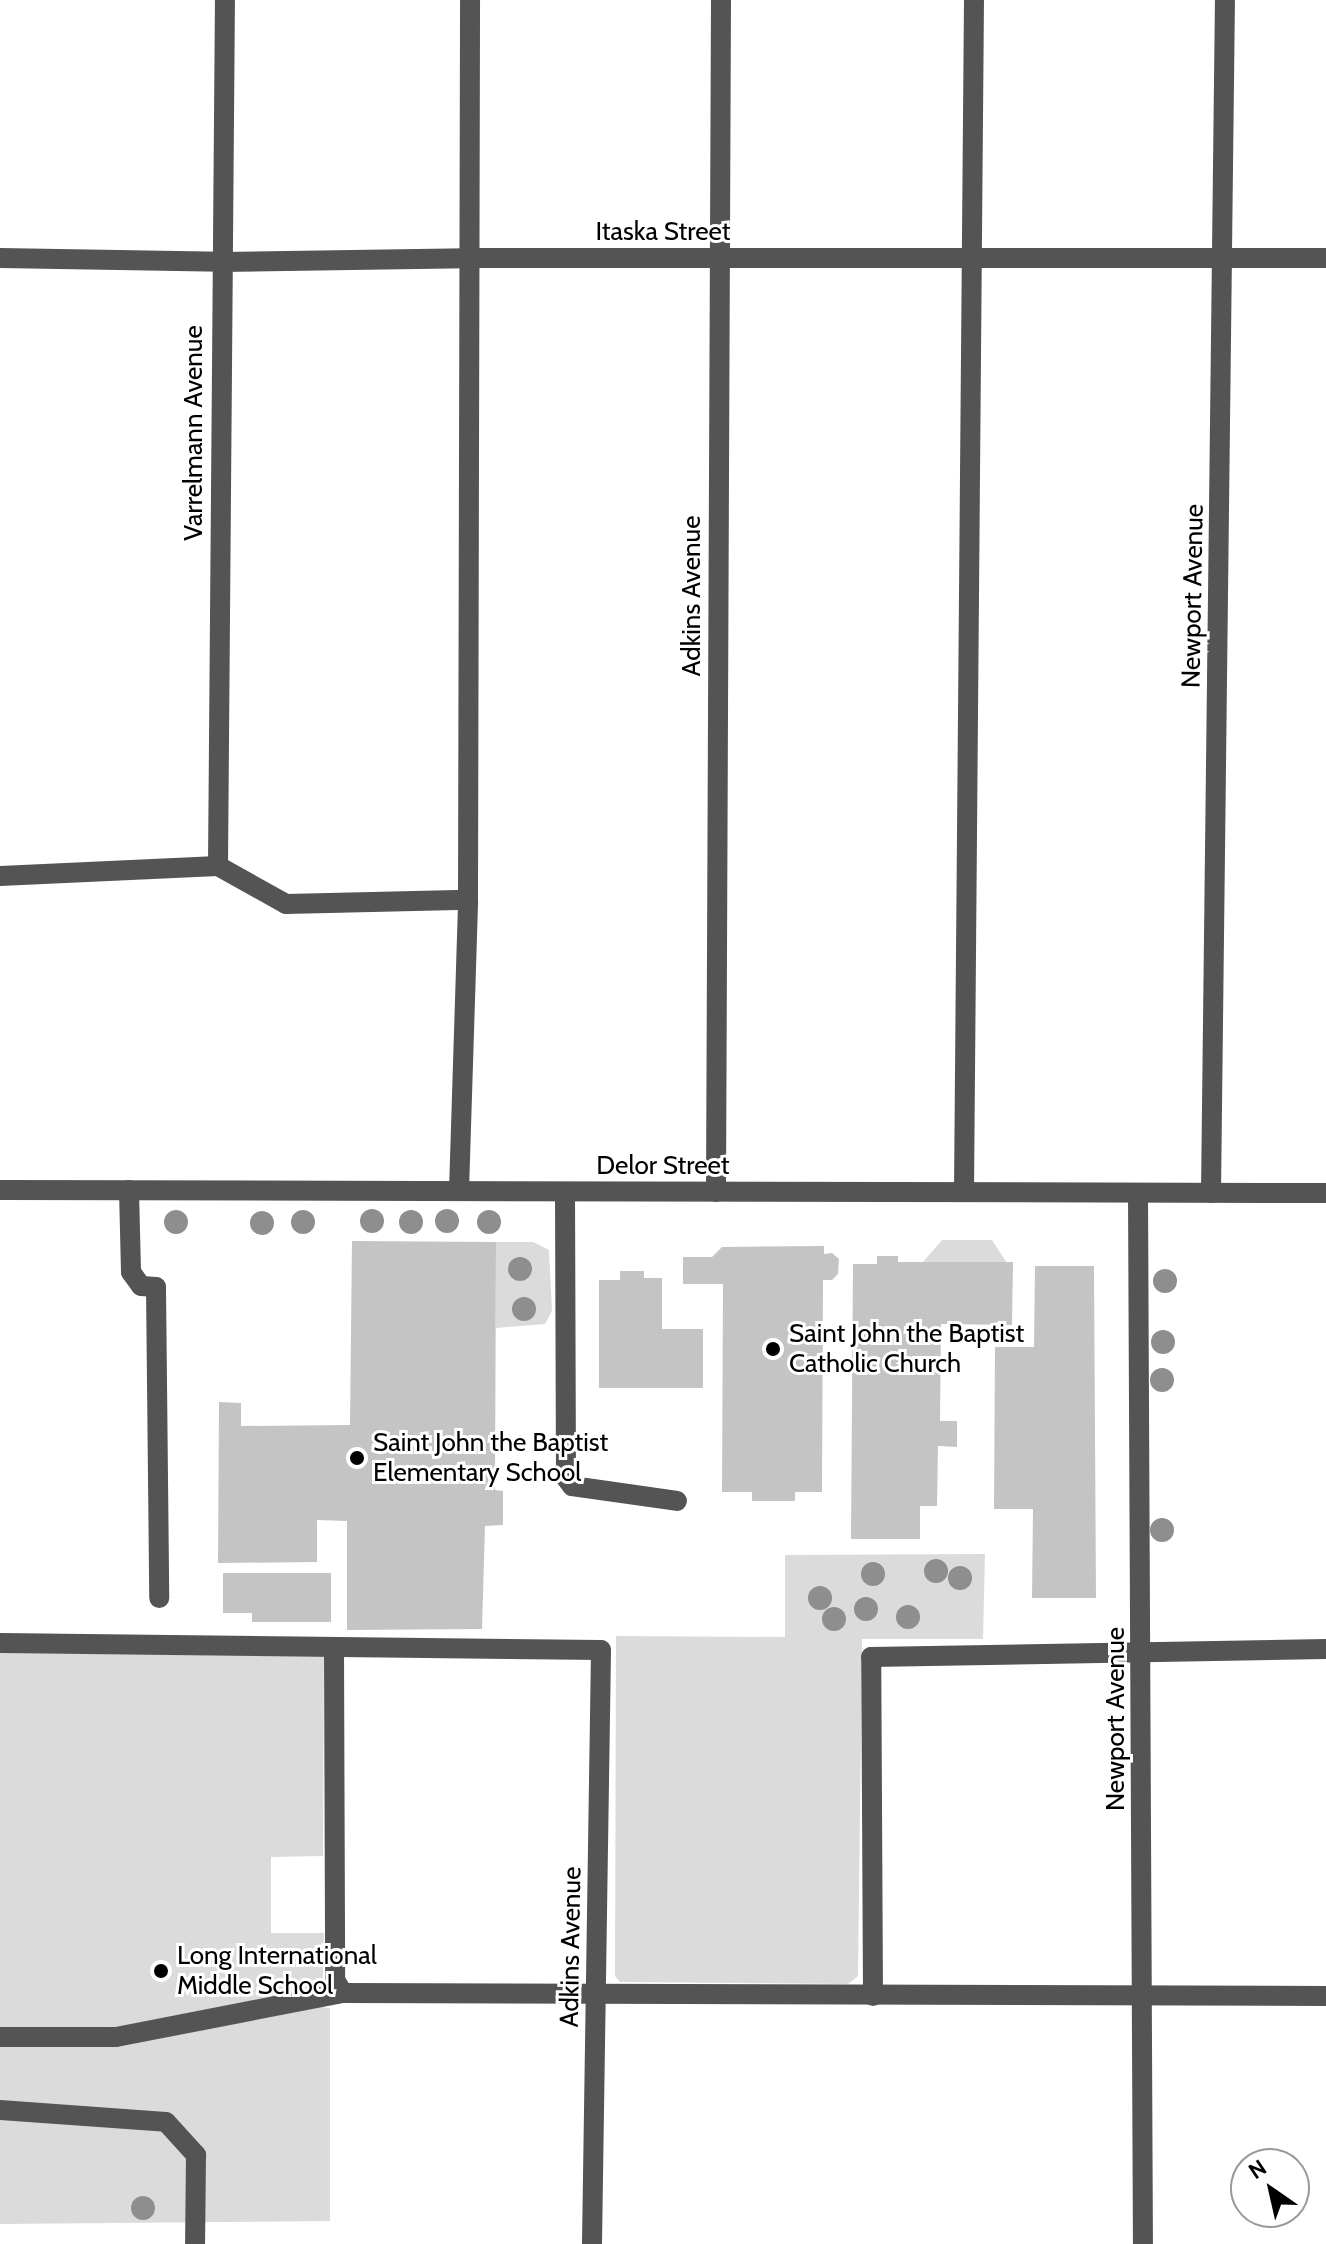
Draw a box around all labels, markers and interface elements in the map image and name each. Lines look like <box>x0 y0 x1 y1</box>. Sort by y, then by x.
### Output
street label: Itaska Street <box>595 216 731 248</box>
street label: Varrelmann Avenue <box>178 325 210 541</box>
street label: Newport Avenue <box>1176 504 1210 688</box>
street label: Adkins Avenue <box>676 516 708 676</box>
street label: Delor Street <box>596 1150 730 1182</box>
place label: Saint John the Baptist Catholic Church <box>789 1318 1024 1380</box>
marker: Saint John the Baptist Catholic Church <box>764 1340 782 1358</box>
place label: Saint John the Baptist Elementary School <box>373 1427 608 1488</box>
marker: Saint John the Baptist Elementary School <box>348 1449 366 1467</box>
street label: Newport Avenue <box>1100 1627 1132 1811</box>
street label: Adkins Avenue <box>554 1866 588 2028</box>
place label: Long International Middle School <box>177 1940 377 2002</box>
marker: Long International Middle School <box>152 1962 170 1980</box>
north arrow <box>1230 2148 1310 2228</box>
text: N <box>1243 2154 1271 2185</box>

